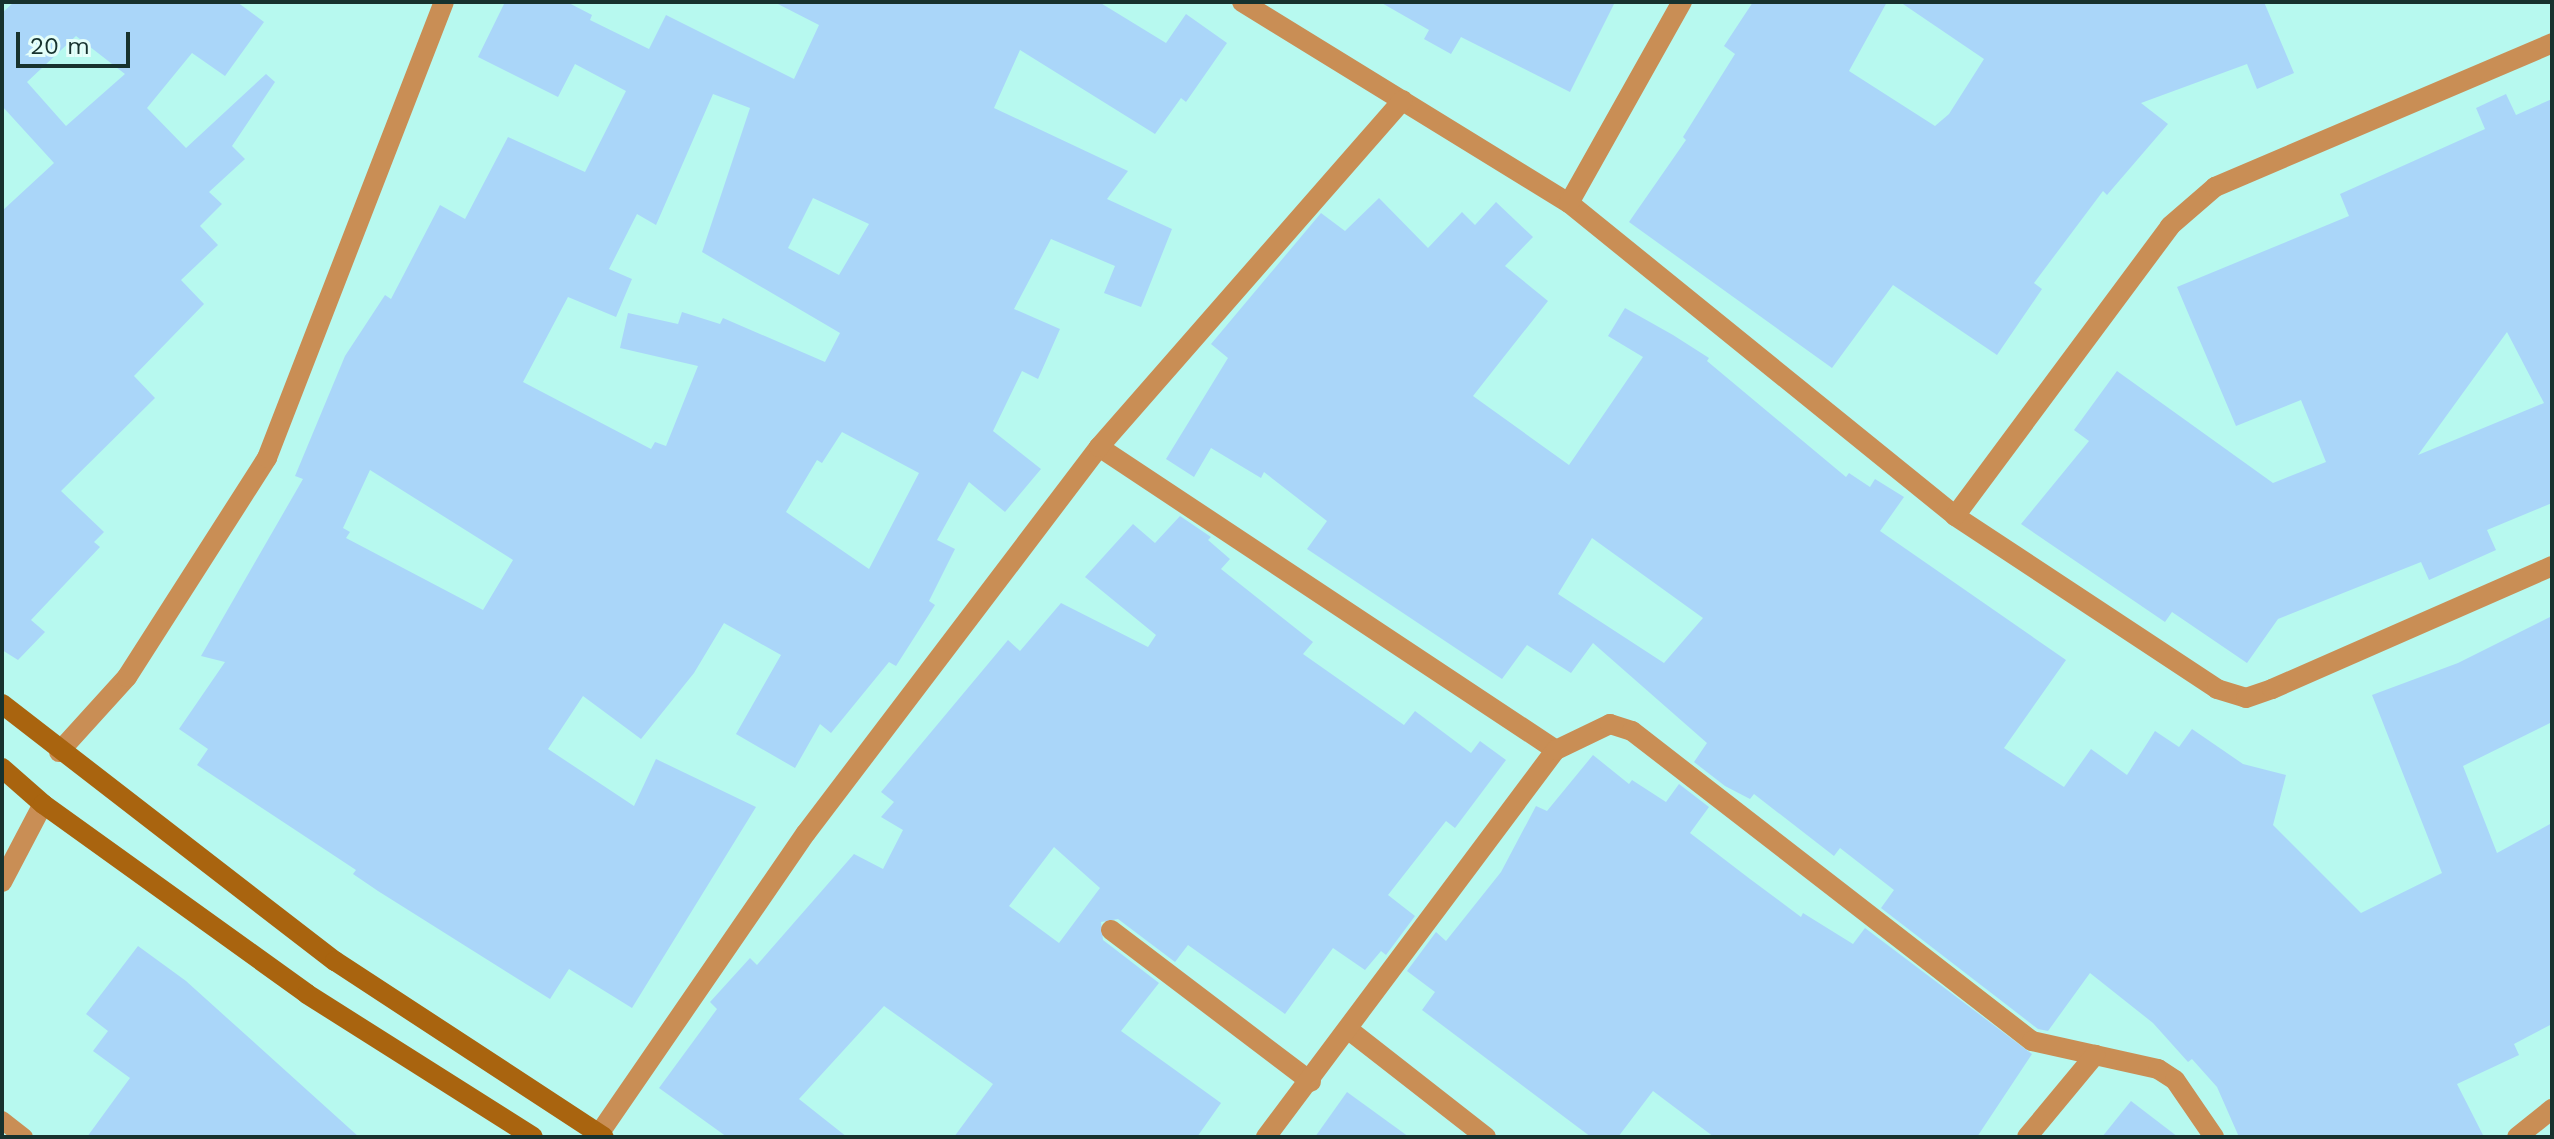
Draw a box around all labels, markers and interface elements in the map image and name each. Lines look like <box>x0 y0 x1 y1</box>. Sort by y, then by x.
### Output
scale bar <box>20 16 134 66</box>
text: 20 m <box>30 32 90 60</box>

